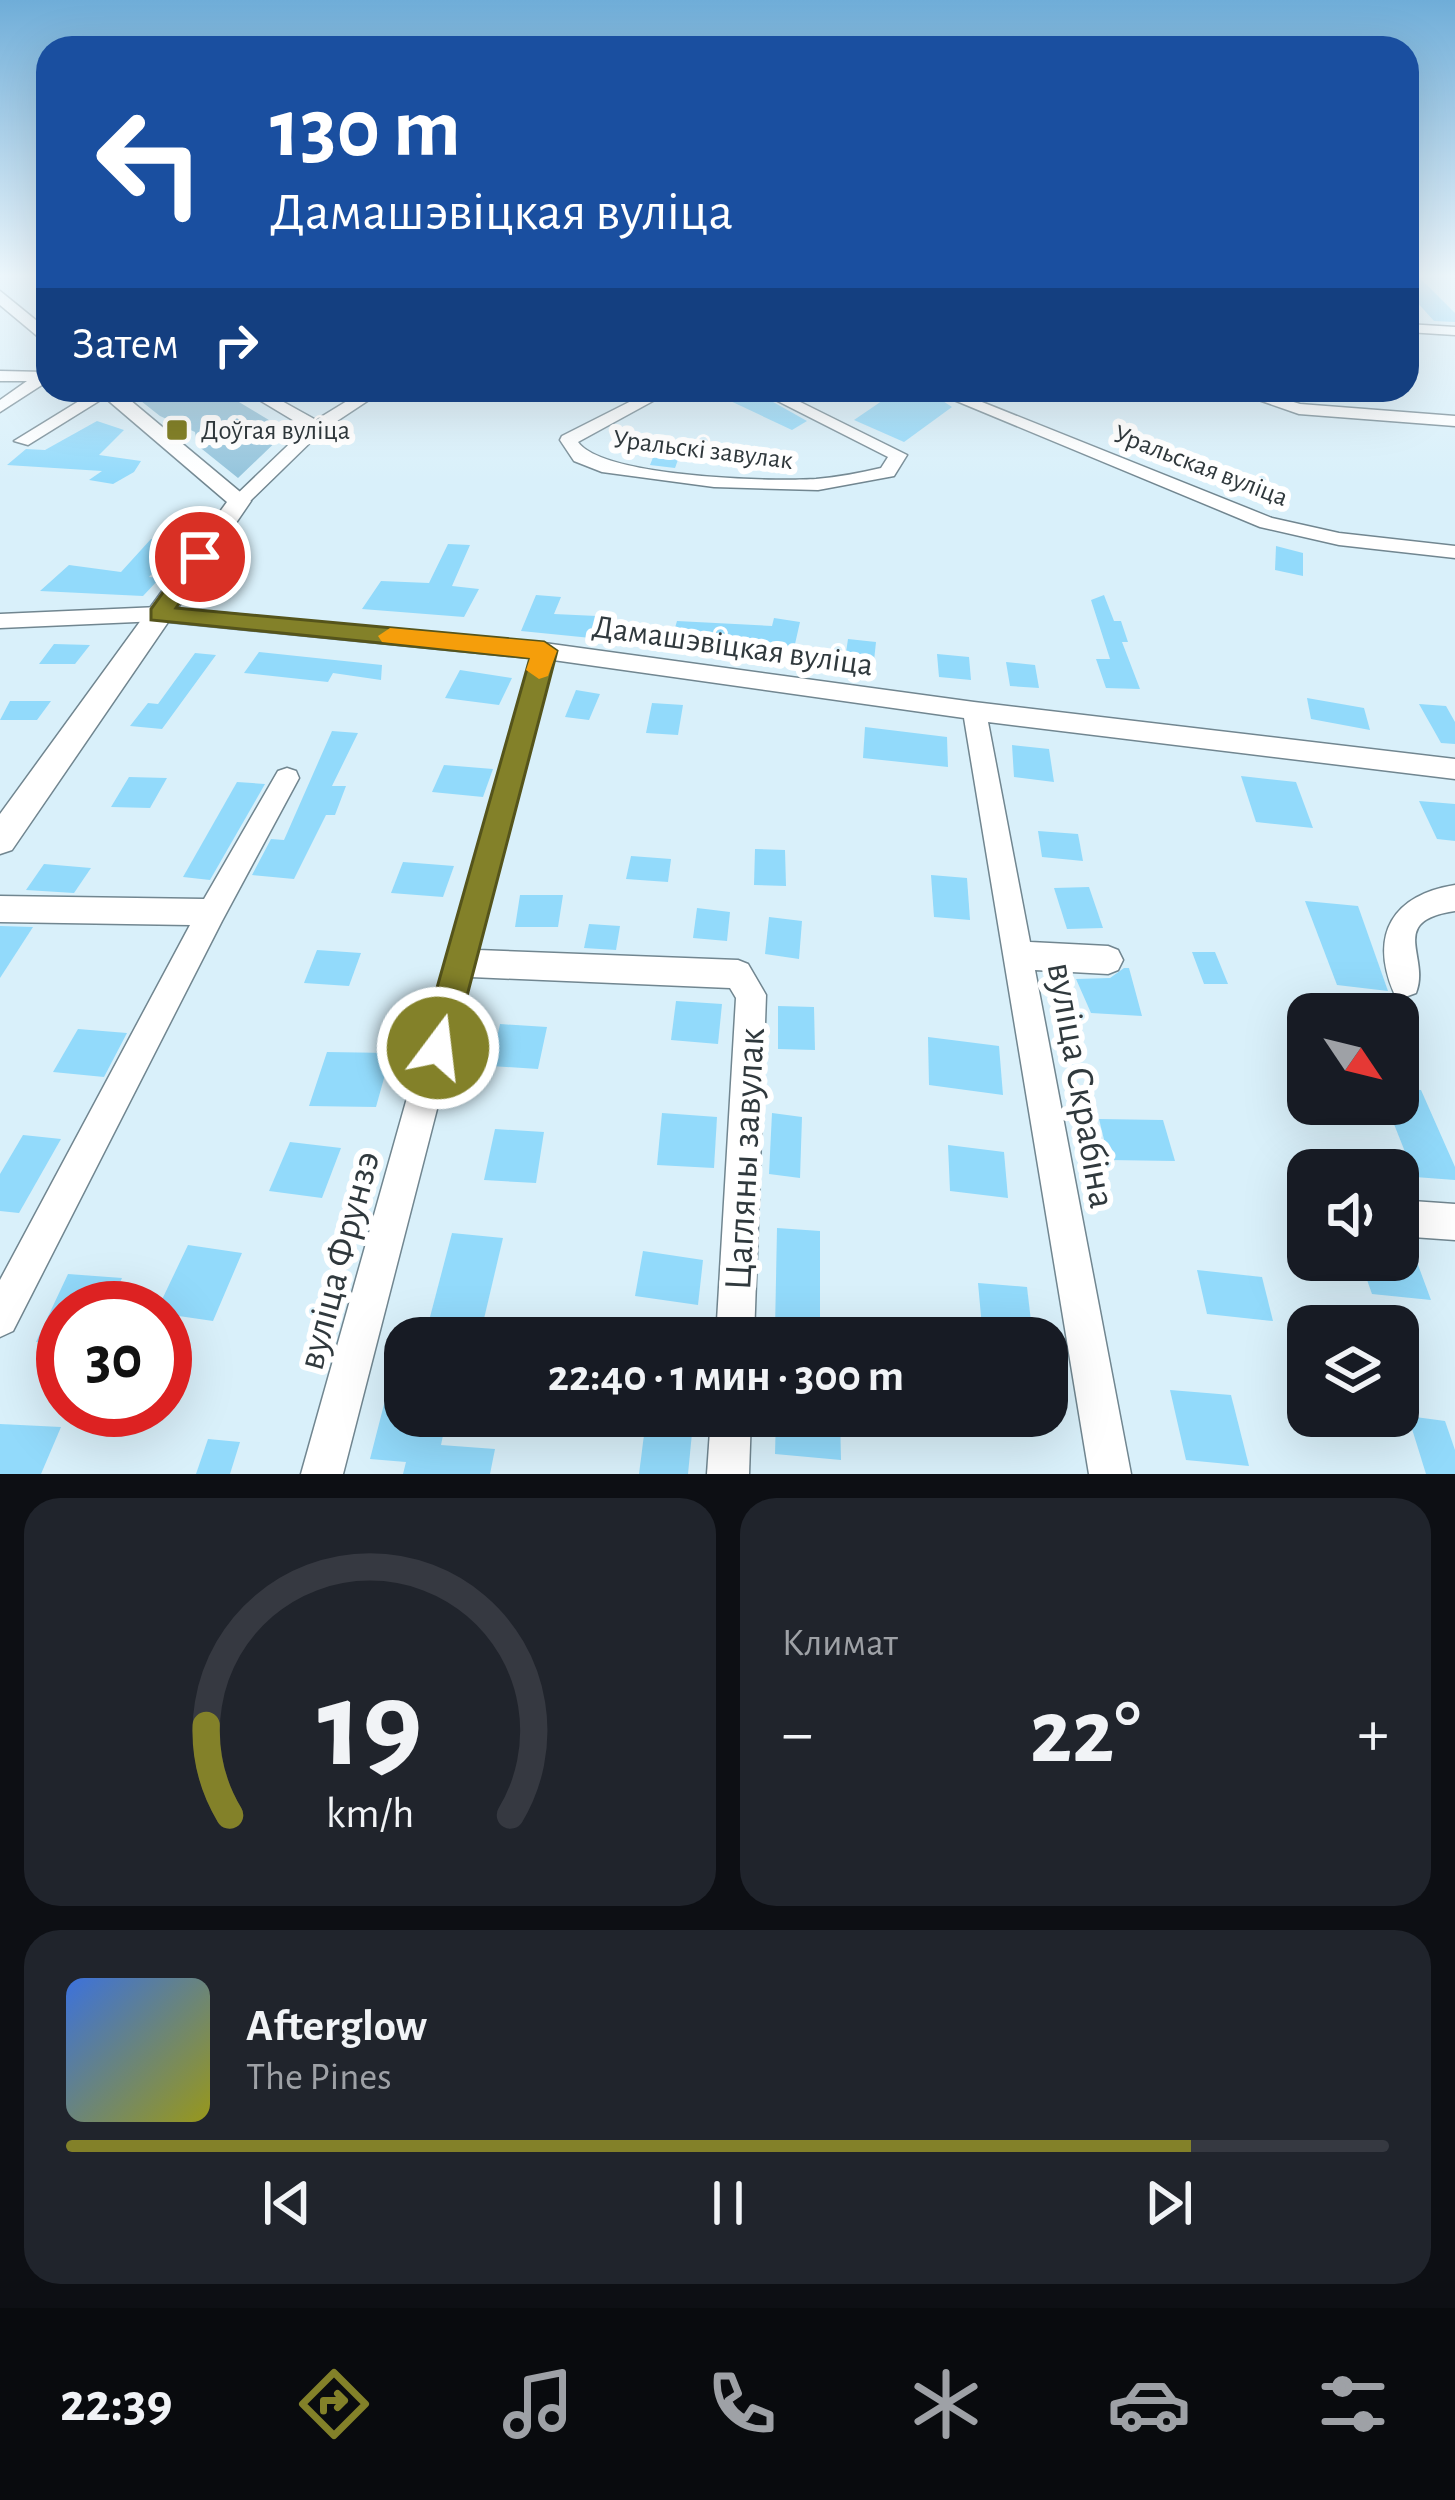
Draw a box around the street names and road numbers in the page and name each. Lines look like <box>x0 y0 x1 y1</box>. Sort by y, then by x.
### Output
street label: Уральская вуліца <box>1110 420 1292 512</box>
street label: Уральскі завулак <box>611 425 795 475</box>
street label: Дамашэвіцкая вуліца <box>590 610 875 683</box>
street label: вуліца Скрабіна <box>1040 959 1121 1211</box>
street label: Цагляны завулак <box>719 1027 772 1291</box>
street label: вуліца Фрунзэ <box>292 1147 387 1374</box>

